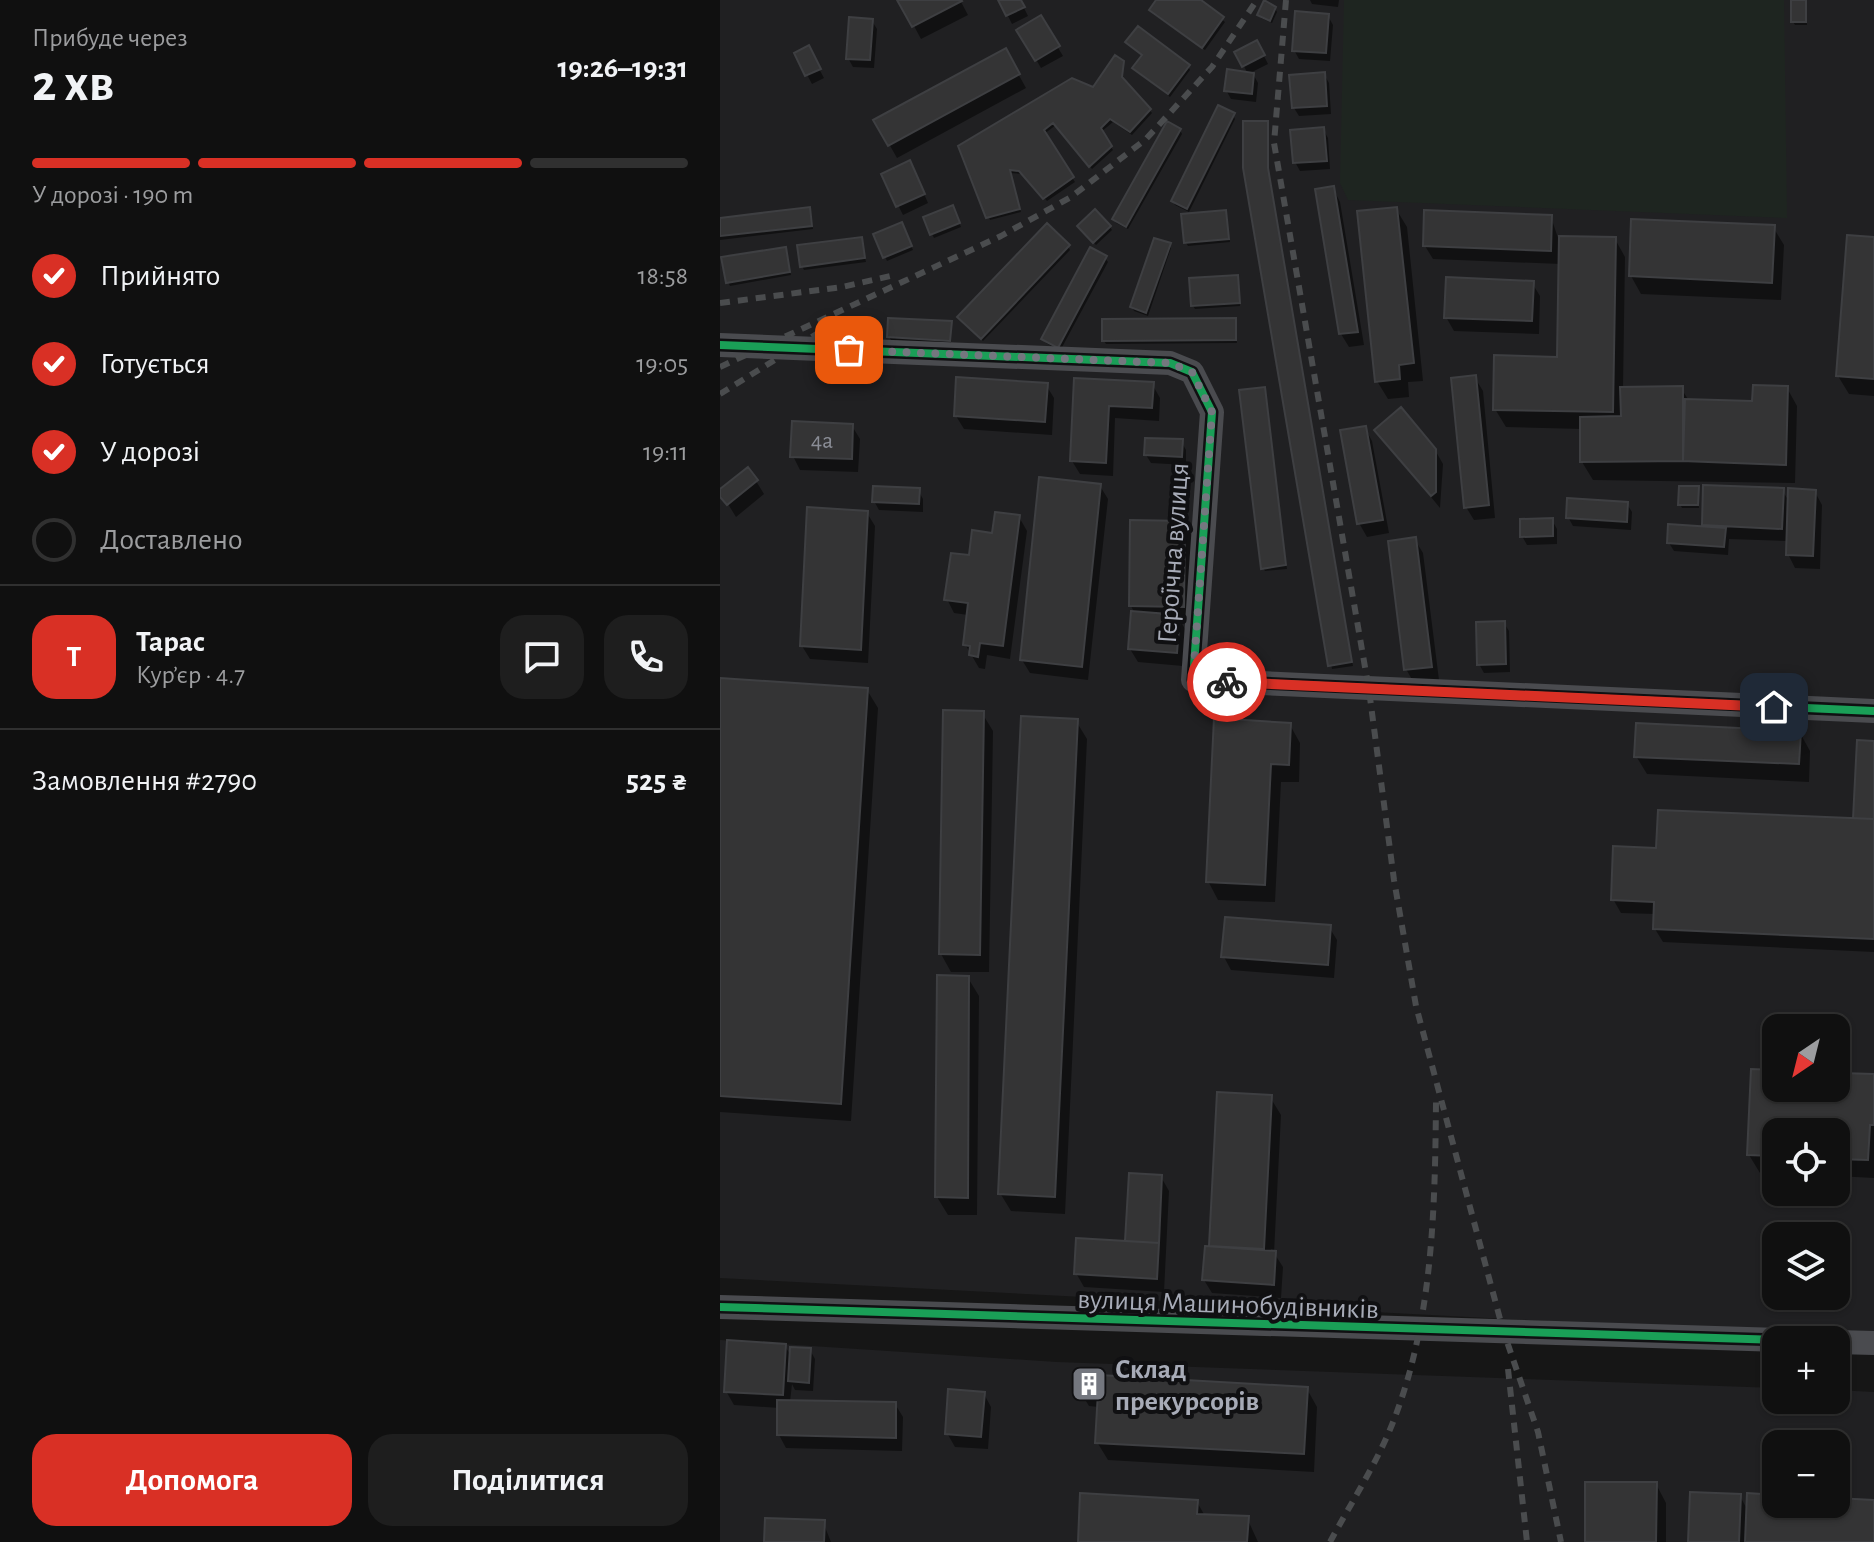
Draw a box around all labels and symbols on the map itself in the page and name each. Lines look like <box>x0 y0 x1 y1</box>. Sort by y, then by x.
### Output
pin <box>815 316 883 384</box>
house number: 4а <box>811 429 833 453</box>
street label: Героїчна вулиця <box>1154 462 1194 644</box>
courier <box>1187 642 1267 722</box>
pin <box>1740 673 1808 741</box>
north arrow <box>1762 1014 1850 1102</box>
street label: вулиця Машинобудівників <box>1077 1286 1379 1324</box>
place label: Склад прекурсорів <box>1115 1356 1259 1416</box>
building icon: Склад прекурсорів <box>1070 1365 1108 1403</box>

